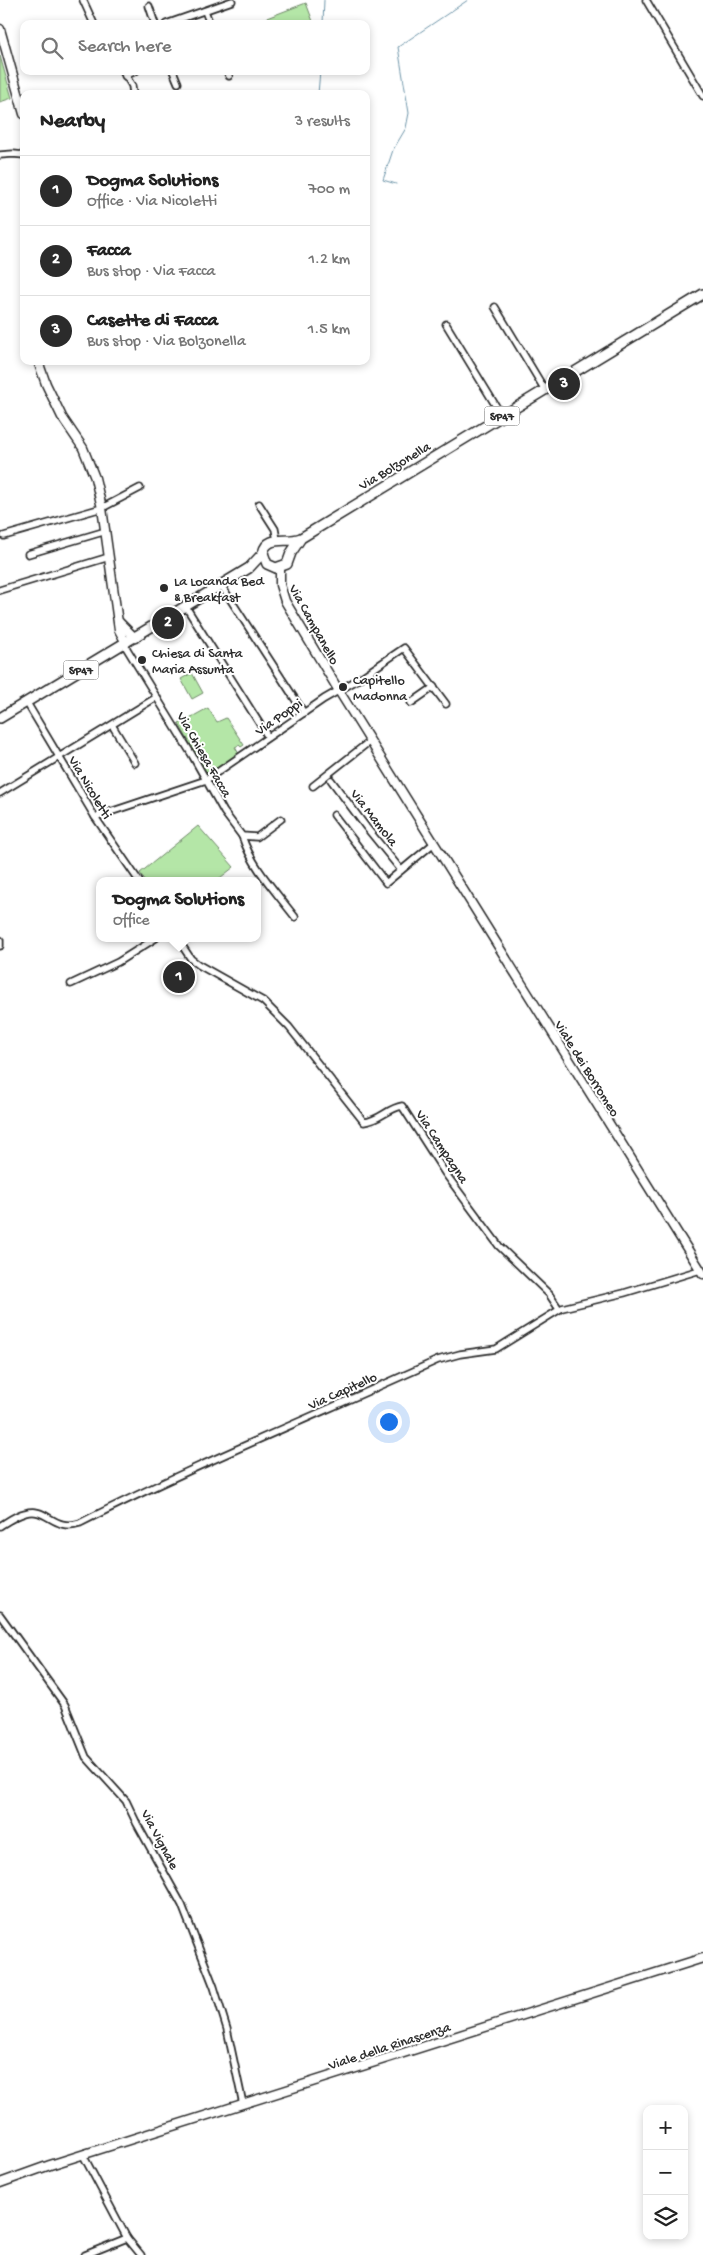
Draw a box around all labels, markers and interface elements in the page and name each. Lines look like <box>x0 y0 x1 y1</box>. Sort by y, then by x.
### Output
search box <box>20 20 370 75</box>
icon: search <box>38 34 66 62</box>
text: Search here <box>78 36 172 59</box>
text: Nearby <box>40 110 105 135</box>
text: 3 results <box>295 113 350 132</box>
text: Dogma Solutions <box>87 170 218 193</box>
text: 1 <box>53 181 59 200</box>
text: 700 m <box>308 181 350 200</box>
text: Office · Via Nicoletti <box>87 193 217 212</box>
text: Facca <box>87 240 131 263</box>
text: 2 <box>52 251 60 270</box>
text: 1.2 km <box>308 251 350 270</box>
text: Bus stop · Via Facca <box>87 263 215 282</box>
text: Casette di Facca <box>87 310 218 333</box>
text: 3 <box>52 321 60 340</box>
text: 1.5 km <box>308 321 350 340</box>
text: Bus stop · Via Bolzonella <box>87 333 246 352</box>
pin: 3 <box>548 365 580 403</box>
road number: SP47 <box>484 406 520 426</box>
street label: Via Bolzonella <box>355 438 435 496</box>
place label: La Locanda Bed & Breakfast <box>174 574 265 607</box>
street label: Via Campanello <box>283 581 342 668</box>
marker: La Locanda Bed & Breakfast <box>158 582 170 594</box>
pin: 2 <box>152 604 184 642</box>
place label: Chiesa di Santa Maria Assunta <box>152 646 244 679</box>
marker: Chiesa di Santa Maria Assunta <box>136 654 148 666</box>
road number: SP47 <box>64 660 98 680</box>
place label: Capitello Madonna <box>353 673 408 706</box>
marker: Capitello Madonna <box>337 681 349 693</box>
street label: Via Poppi <box>252 696 306 741</box>
street label: Via Chiesa Facca <box>171 709 235 802</box>
street label: Via Nicoletti <box>63 753 114 823</box>
street label: Via Mamola <box>345 786 401 851</box>
popup <box>96 877 261 942</box>
text: Dogma Solutions <box>113 889 244 912</box>
text: Office <box>113 912 150 931</box>
pin: 1 <box>163 958 195 996</box>
street label: Viale dei Borromeo <box>549 1017 622 1120</box>
street label: Via Campagna <box>410 1107 472 1188</box>
street label: Via Capitello <box>305 1370 380 1415</box>
your location <box>376 1409 402 1435</box>
street label: Via Vignale <box>135 1806 182 1874</box>
street label: Viale della Rinascenza <box>326 2019 454 2075</box>
map controls <box>643 2105 688 2240</box>
button: + <box>643 2105 688 2150</box>
button: − <box>643 2150 688 2195</box>
button: layers <box>643 2195 688 2240</box>

